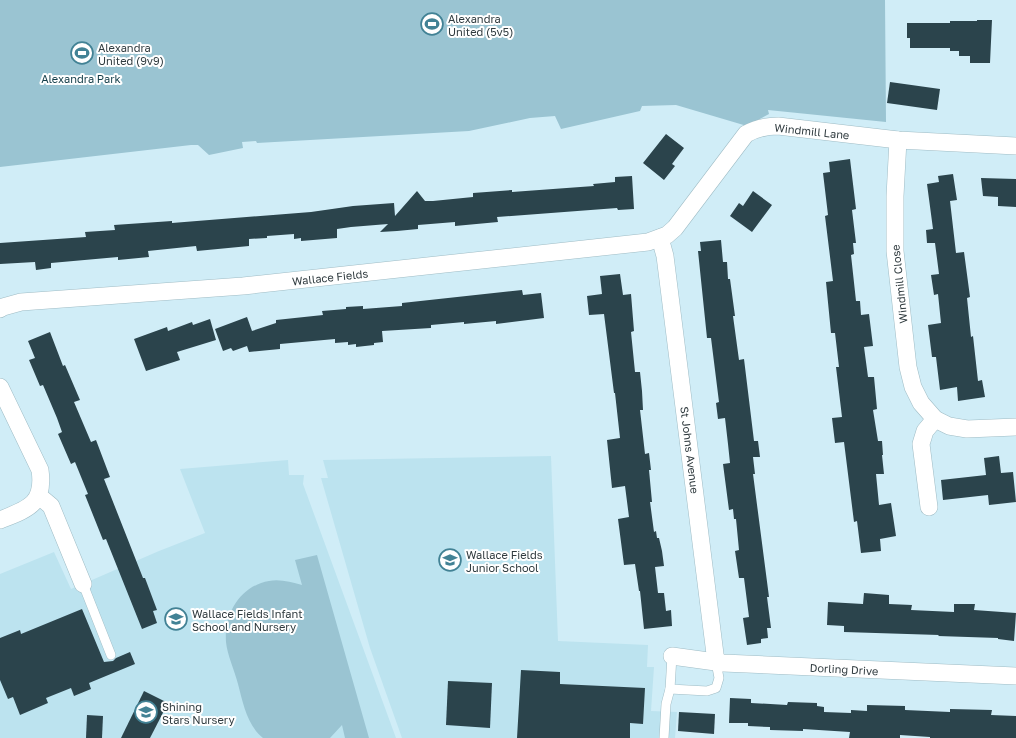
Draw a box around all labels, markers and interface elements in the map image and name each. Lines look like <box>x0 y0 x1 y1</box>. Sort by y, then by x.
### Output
sports icon: Alexandra United (5v5) <box>419 11 445 37</box>
place label: Alexandra United (5v5) <box>448 12 513 38</box>
sports icon: Alexandra United (9v9) <box>69 40 95 66</box>
place label: Alexandra United (9v9) <box>98 41 164 67</box>
park label: Alexandra Park <box>41 72 121 85</box>
street label: Windmill Lane <box>774 121 850 141</box>
street label: Windmill Close <box>888 244 910 324</box>
street label: Wallace Fields <box>291 267 369 287</box>
street label: St Johns Avenue <box>678 406 702 494</box>
school or university icon: Wallace Fields Junior School <box>437 547 463 573</box>
place label: Wallace Fields Junior School <box>466 548 543 574</box>
school or university icon: Wallace Fields Infant School and Nursery <box>163 606 189 632</box>
place label: Wallace Fields Infant School and Nursery <box>192 607 303 633</box>
street label: Dorling Drive <box>809 661 879 677</box>
school or university icon: Shining Stars Nursery <box>133 699 159 725</box>
place label: Shining Stars Nursery <box>162 700 235 726</box>

